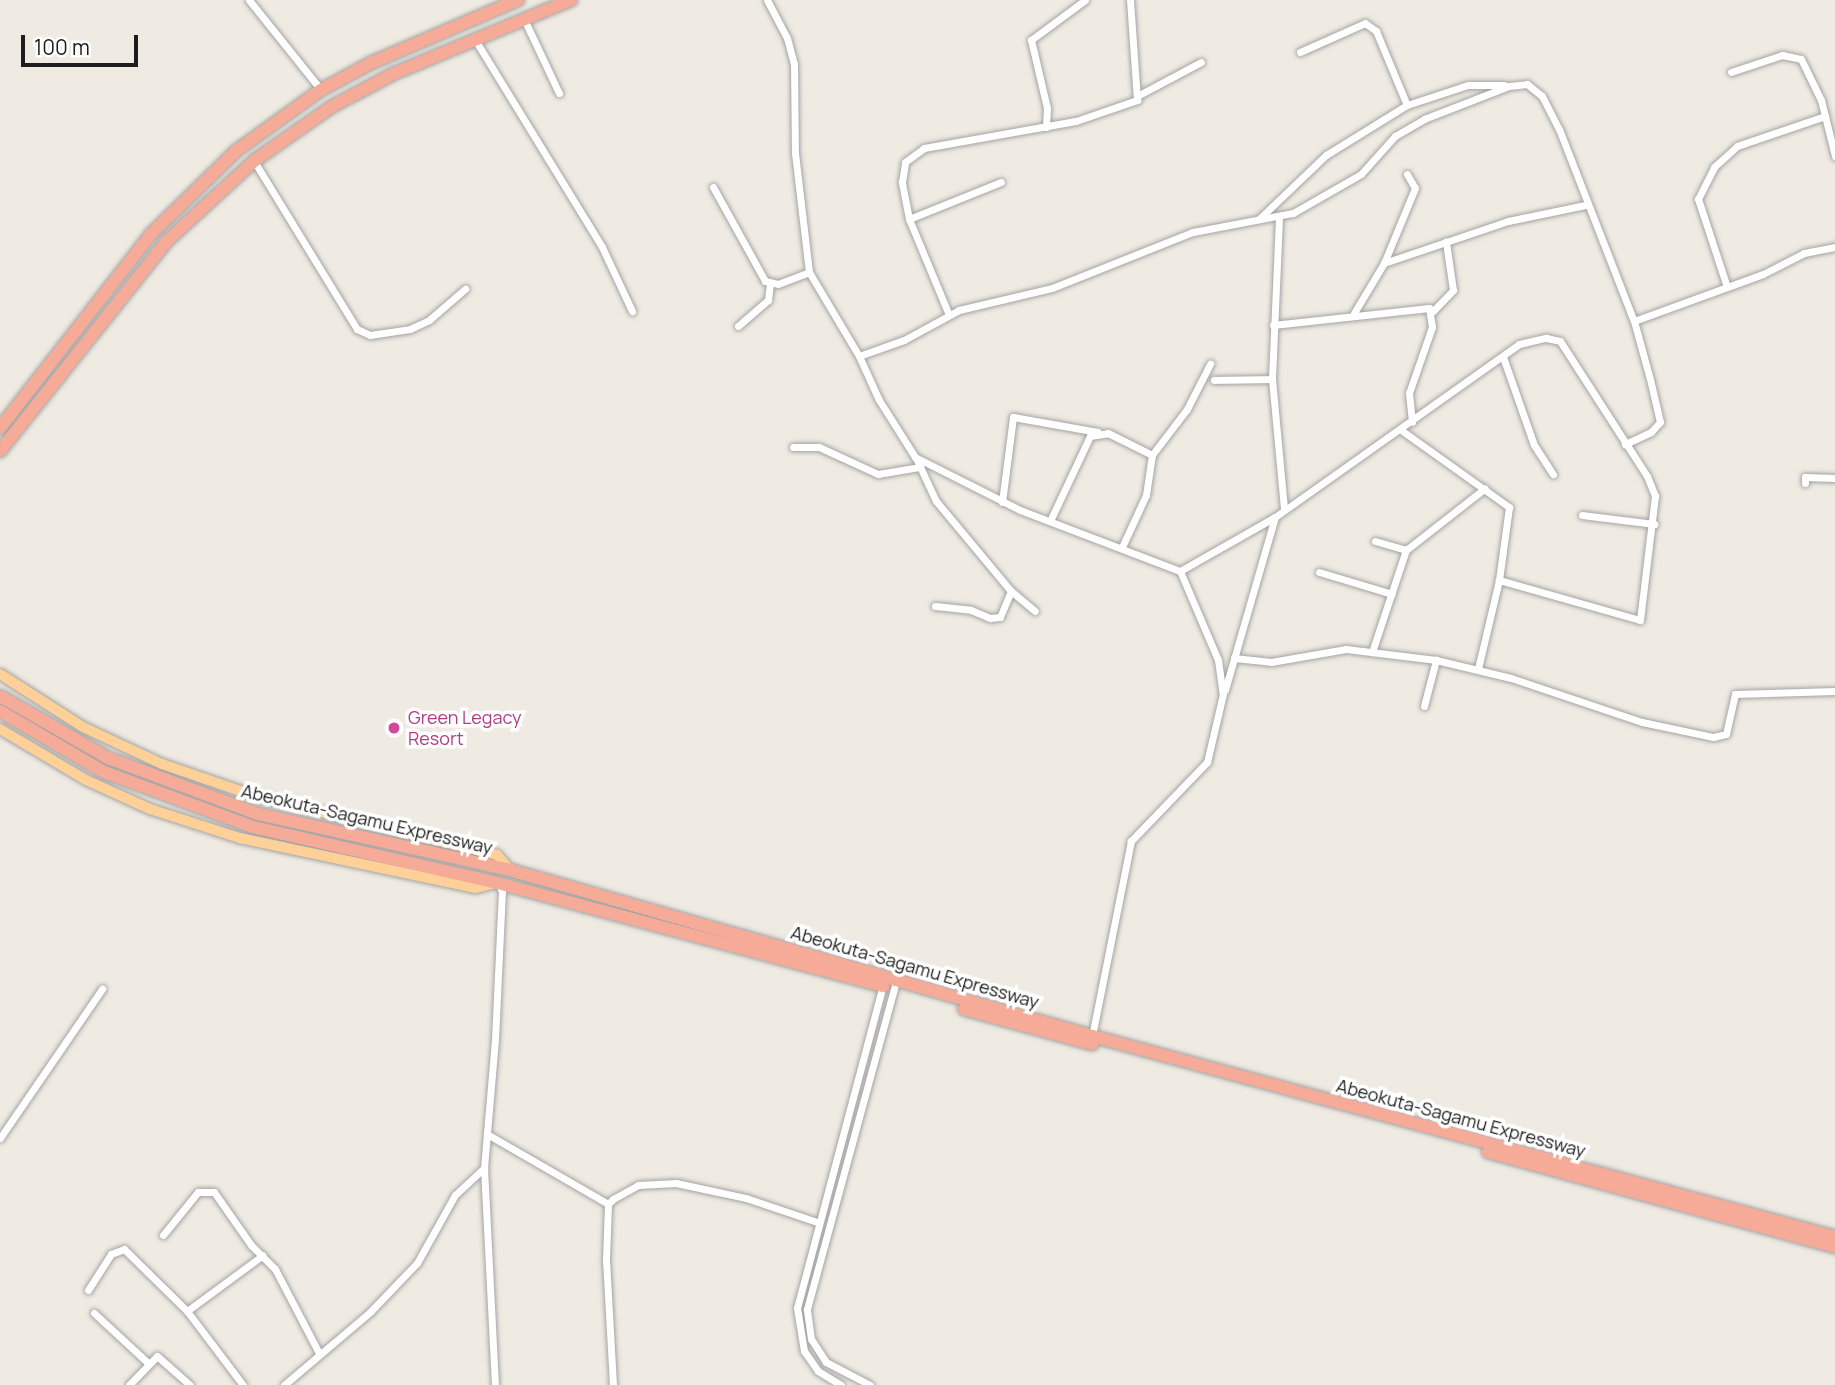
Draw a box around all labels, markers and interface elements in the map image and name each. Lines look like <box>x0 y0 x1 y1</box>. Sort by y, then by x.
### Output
scale bar <box>24 21 142 65</box>
text: 100 m <box>34 33 90 61</box>
place label: Green Legacy Resort <box>408 707 522 750</box>
marker: Green Legacy Resort <box>386 720 402 736</box>
street label: Abeokuta-Sagamu Expressway <box>239 780 495 858</box>
street label: Abeokuta-Sagamu Expressway <box>789 921 1041 1013</box>
street label: Abeokuta-Sagamu Expressway <box>1334 1074 1588 1162</box>

